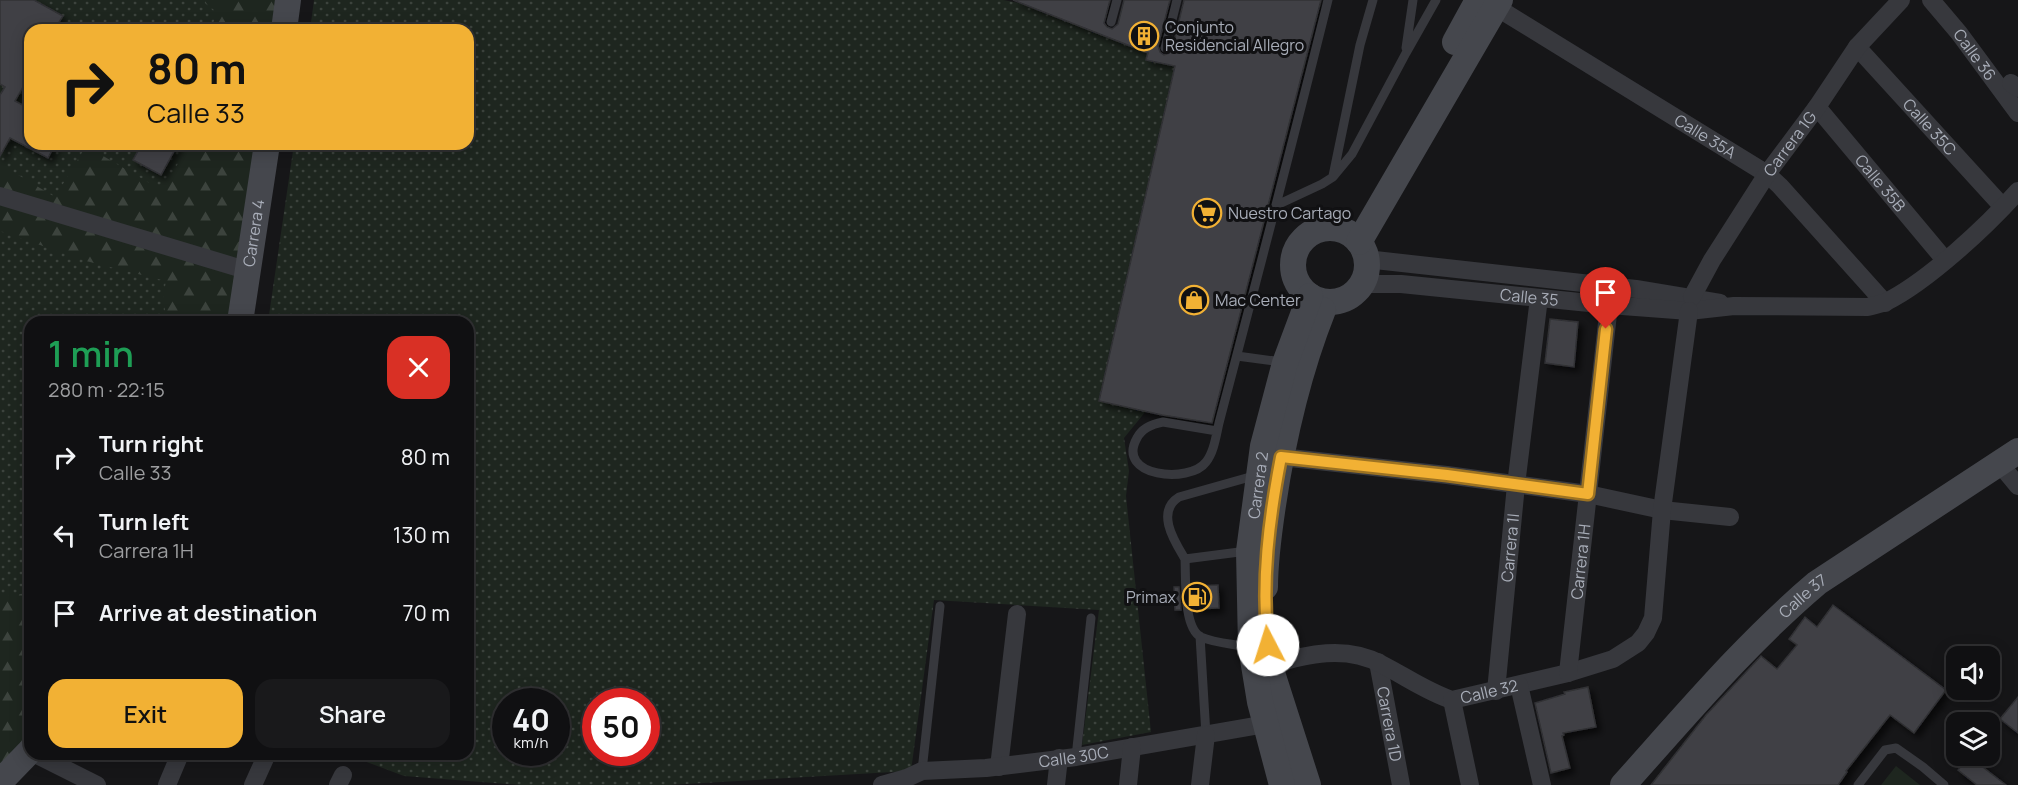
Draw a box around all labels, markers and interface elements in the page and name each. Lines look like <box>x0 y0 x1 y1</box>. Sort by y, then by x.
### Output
place label: Conjunto Residencial Allegro <box>1165 16 1304 56</box>
building icon: Conjunto Residencial Allegro <box>1128 20 1160 52</box>
street label: Calle 36 <box>1948 24 2001 85</box>
text: 80 m <box>147 39 247 97</box>
icon: right <box>48 48 126 126</box>
text: Calle 33 <box>147 94 245 131</box>
street label: Calle 35C <box>1898 94 1962 160</box>
street label: Carrera 1G <box>1758 107 1821 181</box>
street label: Calle 35A <box>1670 109 1740 163</box>
street label: Calle 35B <box>1850 150 1911 216</box>
supermarket icon: Nuestro Cartago <box>1191 197 1223 229</box>
street label: Carrera 4 <box>238 198 269 268</box>
place label: Nuestro Cartago <box>1228 202 1351 224</box>
pin <box>1580 267 1631 329</box>
icon: arrive <box>1589 276 1622 309</box>
street label: Calle 35 <box>1499 283 1560 311</box>
shop icon: Mac Center <box>1178 284 1210 316</box>
place label: Mac Center <box>1215 289 1301 311</box>
text: 1 min <box>48 329 134 378</box>
button: close <box>387 336 450 399</box>
text: 280 m · 22:15 <box>48 376 165 403</box>
text: Turn right <box>99 429 204 459</box>
icon: right <box>48 441 81 474</box>
text: 80 m <box>401 442 450 472</box>
street label: Carrera 2 <box>1242 450 1273 520</box>
text: Calle 33 <box>99 459 172 486</box>
text: Turn left <box>99 507 189 537</box>
street label: Carrera 1I <box>1496 512 1524 583</box>
icon: left <box>48 519 81 552</box>
text: 130 m <box>393 520 450 550</box>
street label: Carrera 1H <box>1565 523 1596 601</box>
text: Carrera 1H <box>99 537 194 564</box>
street label: Calle 37 <box>1774 569 1831 623</box>
fuel station icon: Primax <box>1181 581 1213 613</box>
place label: Primax <box>1126 586 1177 608</box>
icon: arrive <box>48 597 81 630</box>
text: Arrive at destination <box>99 598 317 628</box>
text: 70 m <box>402 598 450 628</box>
position arrow <box>1236 613 1300 677</box>
map controls <box>1946 646 2000 766</box>
button: sound <box>1946 646 2000 700</box>
street label: Calle 32 <box>1458 674 1520 709</box>
button: Exit <box>48 679 243 748</box>
button: Share <box>255 679 450 748</box>
street label: Carrera 1D <box>1372 685 1407 763</box>
speed limit sign: 50 <box>582 688 660 766</box>
text: 40 <box>512 699 550 740</box>
button: layers <box>1946 712 2000 766</box>
text: km/h <box>514 732 548 753</box>
street label: Calle 30C <box>1037 741 1110 772</box>

